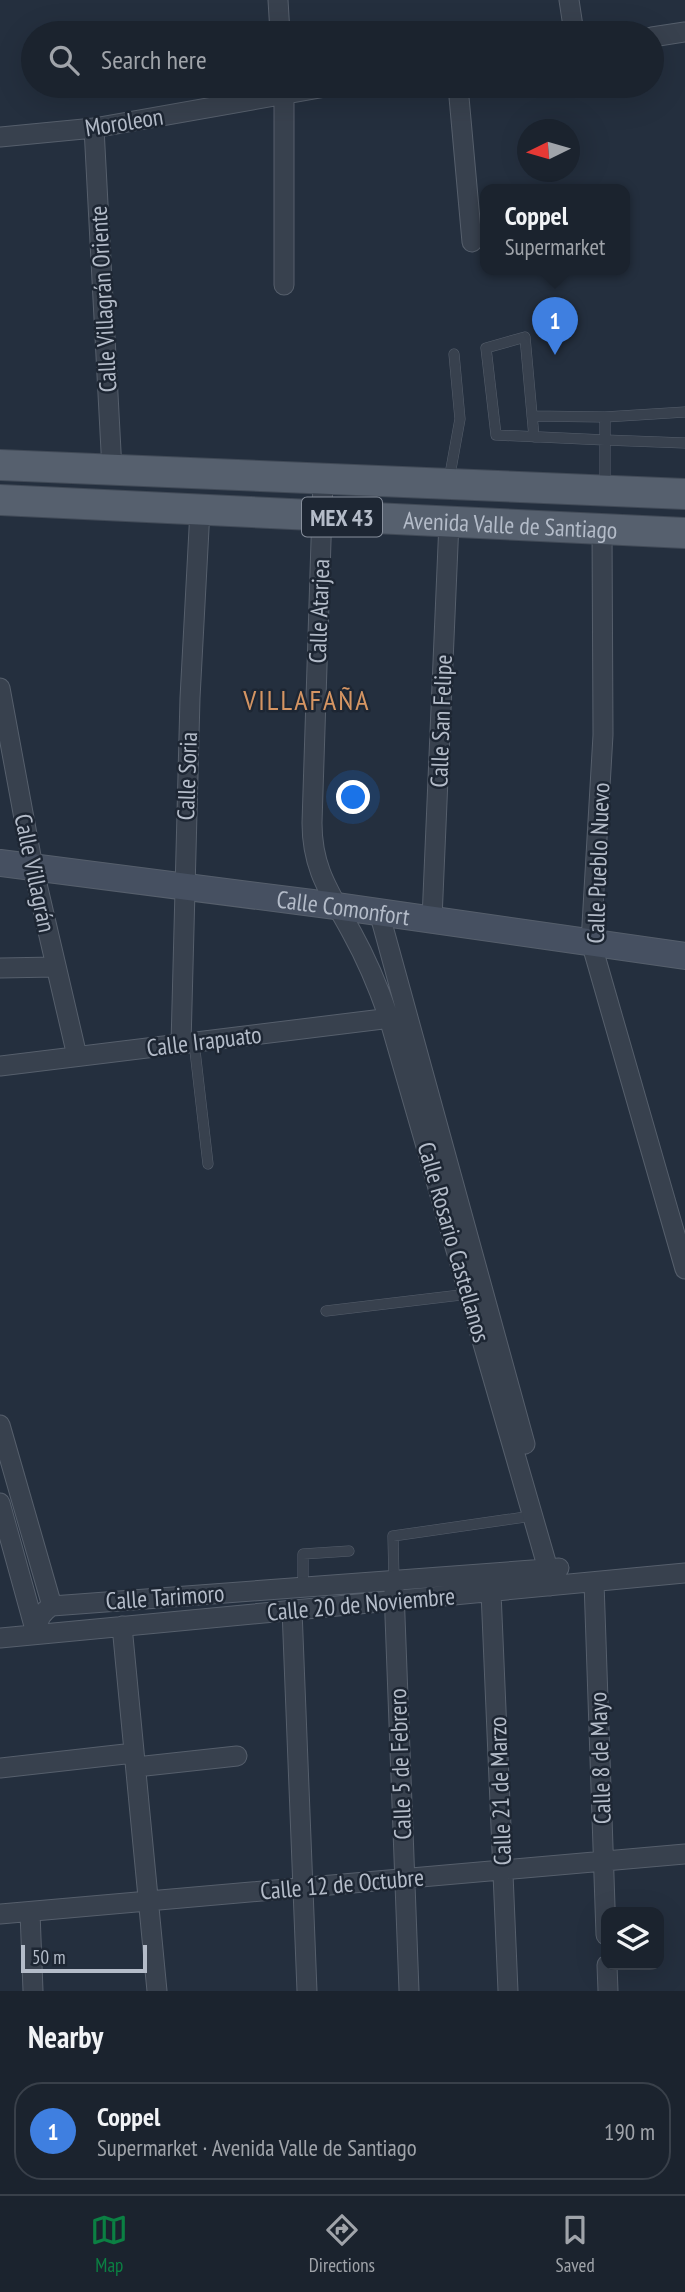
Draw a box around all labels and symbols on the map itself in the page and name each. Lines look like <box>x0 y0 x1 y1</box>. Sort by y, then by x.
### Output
street label: Moroleon <box>83 101 165 143</box>
north arrow <box>517 119 580 182</box>
street label: Calle Villagrán Oriente <box>83 205 123 393</box>
pin: 1 <box>532 297 578 355</box>
road number: MEX 43 <box>302 498 382 537</box>
street label: Avenida Valle de Santiago <box>403 504 618 545</box>
street label: Calle Atarjea <box>302 558 336 664</box>
street label: Calle San Felipe <box>423 654 459 788</box>
district label: VILLAFAÑA <box>242 681 371 718</box>
street label: Calle Soria <box>170 731 204 821</box>
your location <box>336 780 370 814</box>
street label: Calle Pueblo Nuevo <box>580 782 616 944</box>
street label: Calle Villagrán <box>7 811 63 935</box>
street label: Calle Comonfort <box>275 883 412 932</box>
street label: Calle Irapuato <box>145 1019 263 1063</box>
street label: Calle Rosario Castellanos <box>411 1138 497 1346</box>
street label: Calle Tarimoro <box>105 1577 225 1617</box>
street label: Calle 20 de Noviembre <box>266 1580 456 1628</box>
street label: Calle 5 de Febrero <box>382 1688 418 1840</box>
street label: Calle 8 de Mayo <box>582 1691 618 1825</box>
street label: Calle 21 de Marzo <box>482 1716 518 1866</box>
street label: Calle 12 de Octubre <box>259 1861 425 1907</box>
scale bar <box>21 1942 147 1974</box>

